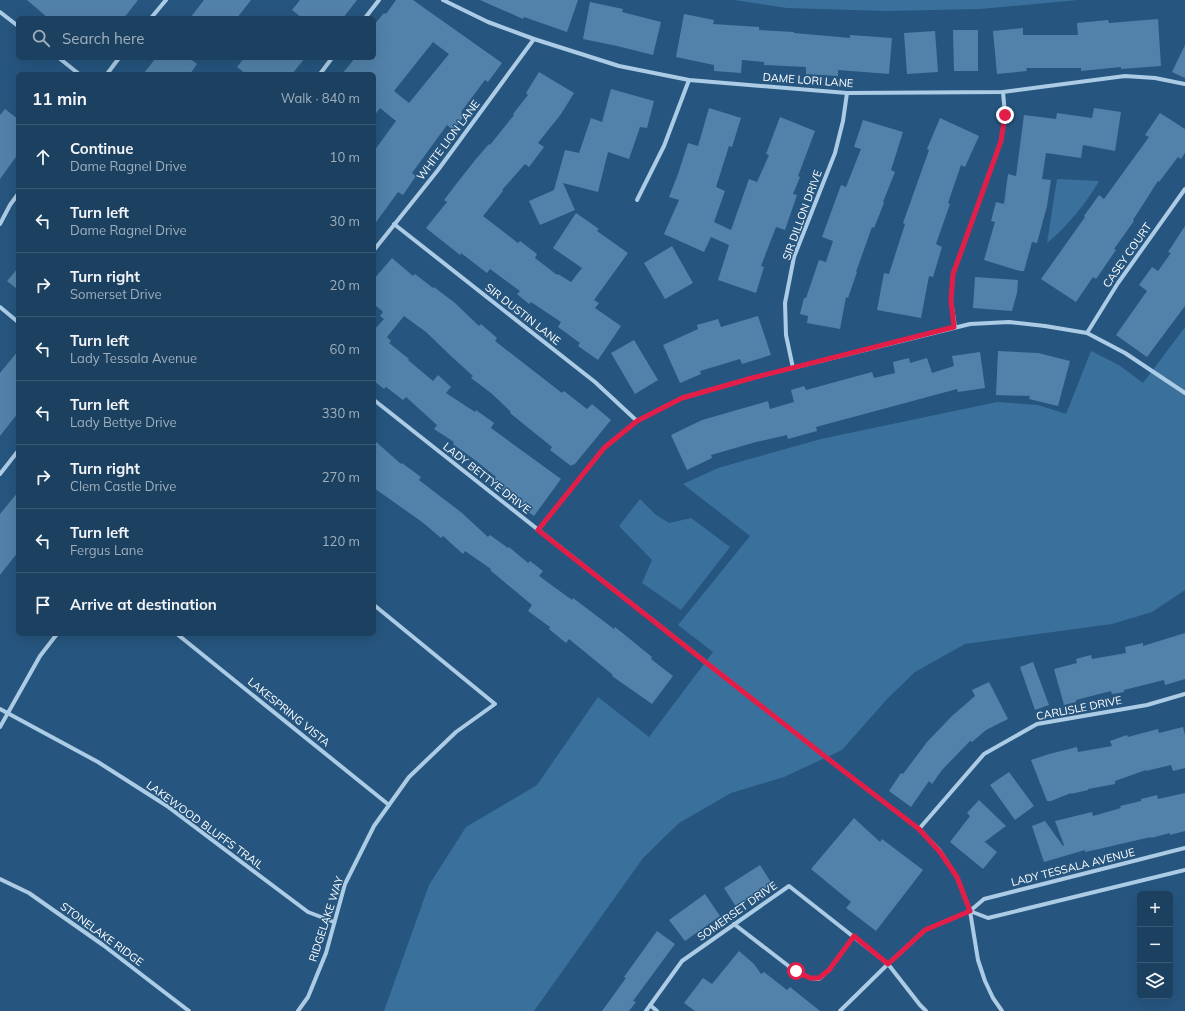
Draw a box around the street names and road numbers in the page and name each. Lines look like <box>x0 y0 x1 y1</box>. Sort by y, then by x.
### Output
street label: DAME LORI LANE <box>762 70 854 90</box>
street label: WHITE LION LANE <box>413 97 483 183</box>
street label: SIR DILLON DRIVE <box>779 168 825 262</box>
street label: CASEY COURT <box>1099 220 1155 290</box>
street label: SIR DUSTIN LANE <box>482 280 564 348</box>
street label: LADY BETTYE DRIVE <box>440 439 534 517</box>
street label: LAKESPRING VISTA <box>245 674 333 750</box>
street label: CARLISLE DRIVE <box>1035 693 1123 723</box>
street label: LAKEWOOD BLUFFS TRAIL <box>144 778 266 872</box>
street label: LADY TESSALA AVENUE <box>1010 845 1136 889</box>
street label: RIDGELAKE WAY <box>306 874 347 964</box>
street label: SOMERSET DRIVE <box>694 878 780 944</box>
street label: STONELAKE RIDGE <box>58 899 146 969</box>

